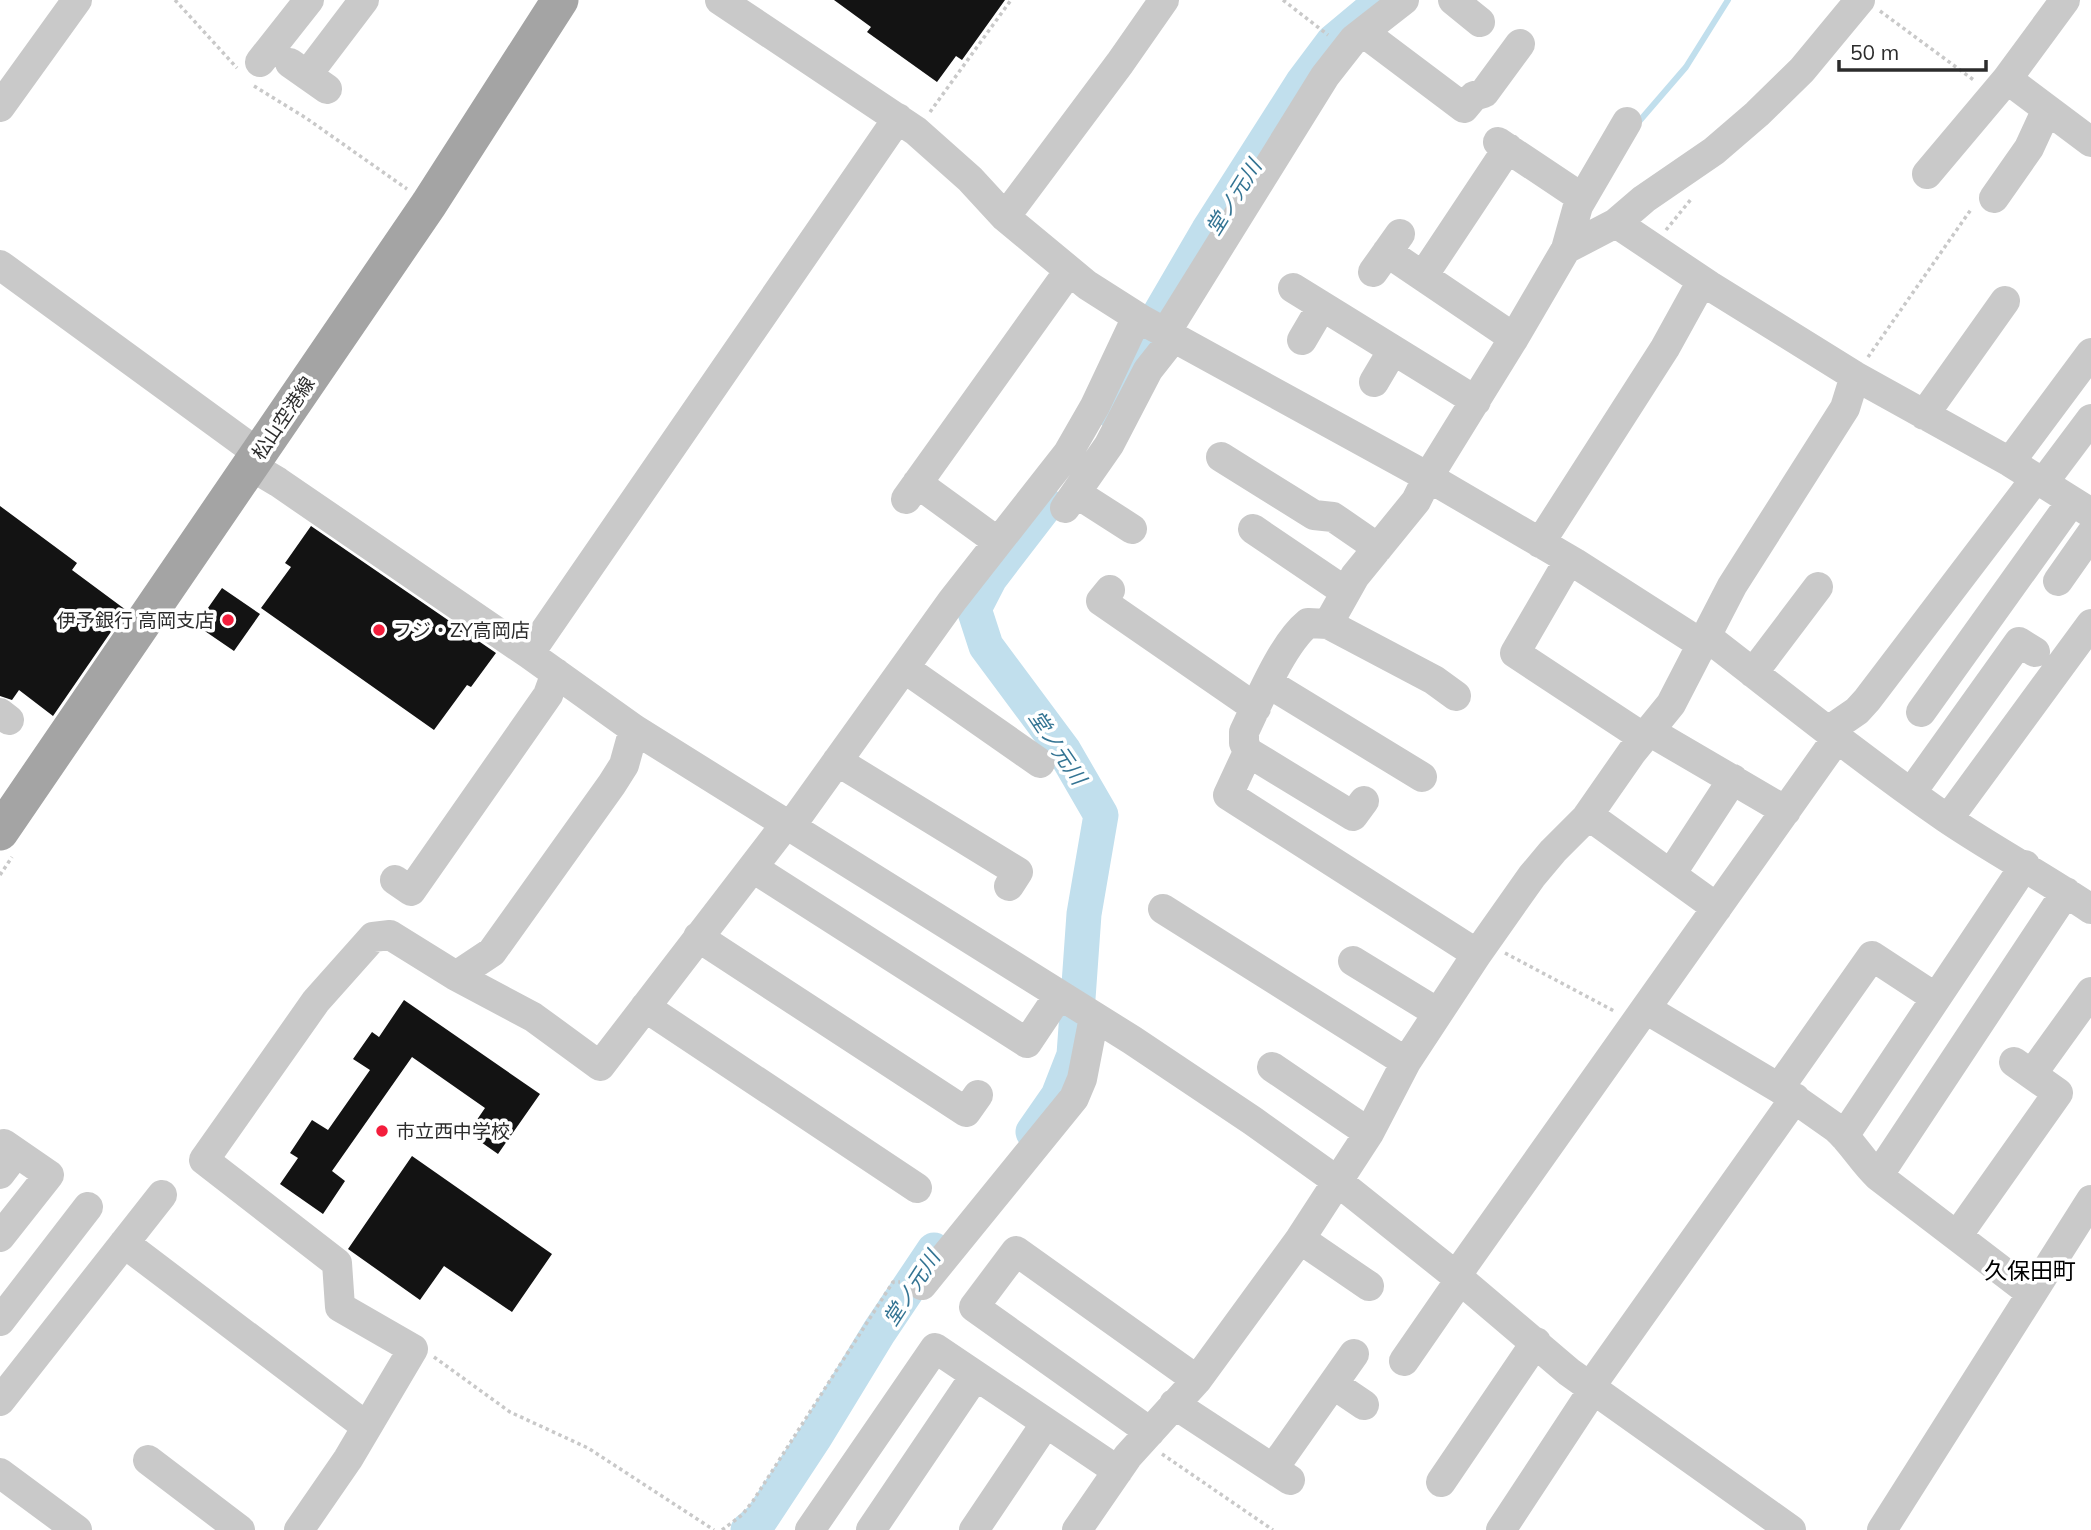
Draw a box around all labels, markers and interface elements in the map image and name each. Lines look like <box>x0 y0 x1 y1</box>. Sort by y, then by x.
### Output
scale bar <box>1839 28 1986 72</box>
text: 50 m <box>1850 39 1899 65</box>
water label: 堂ノ元川 <box>1200 153 1267 240</box>
street label: 松山空港線 <box>246 372 320 464</box>
place label: 伊予銀行 高岡支店 <box>57 608 214 632</box>
marker: 伊予銀行 高岡支店 <box>220 612 236 628</box>
place label: フジ・ZY高岡店 <box>393 618 530 642</box>
marker: フジ・ZY高岡店 <box>371 622 387 638</box>
water label: 堂ノ元川 <box>1024 705 1093 791</box>
place label: 市立西中学校 <box>396 1119 510 1143</box>
marker: 市立西中学校 <box>374 1123 390 1139</box>
water label: 堂ノ元川 <box>877 1244 946 1330</box>
district label: 久保田町 <box>1984 1256 2076 1285</box>

